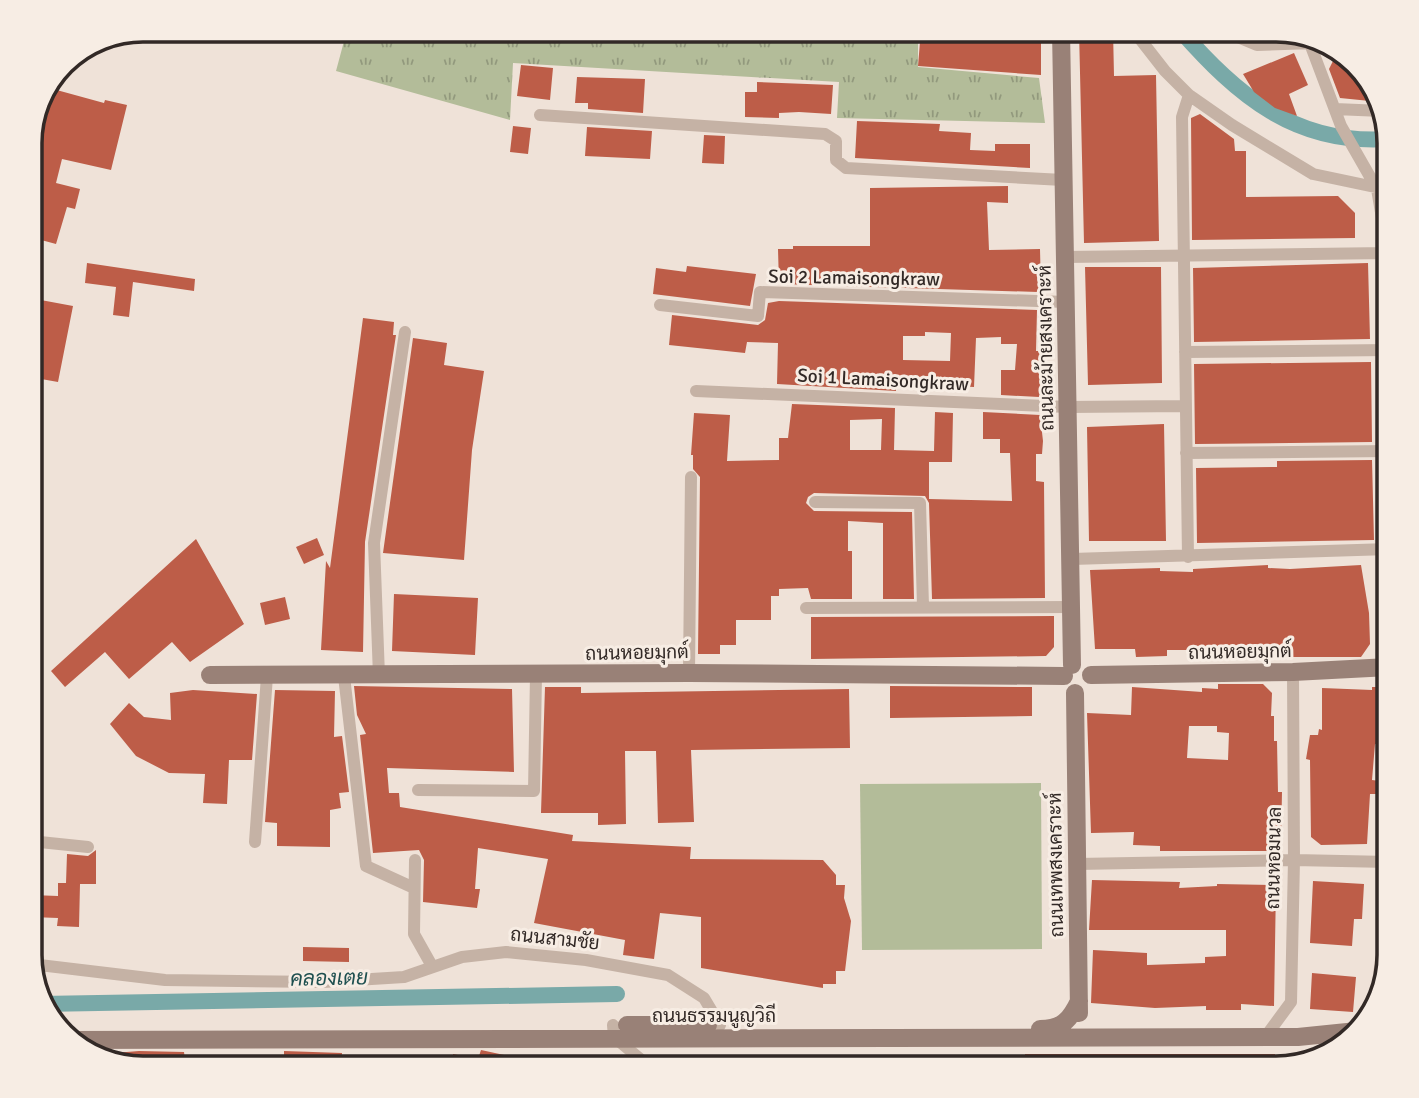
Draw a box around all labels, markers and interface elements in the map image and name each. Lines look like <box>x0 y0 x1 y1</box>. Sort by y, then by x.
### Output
street label: Soi 2 Lamaisongkraw <box>768 265 940 292</box>
street label: ถนนละม้ายสงเคราะห์ <box>1032 265 1059 431</box>
street label: Soi 1 Lamaisongkraw <box>797 364 970 396</box>
street label: ถนนหอยมุกต์ <box>1188 638 1292 665</box>
street label: ถนนหอยมุกต์ <box>585 639 689 666</box>
street label: ถนนเทพสงเคราะห์ <box>1042 792 1069 938</box>
street label: ถนนหอมนวล <box>1261 806 1287 910</box>
street label: ถนนสามชัย <box>509 922 601 956</box>
water label: คลองเตย <box>290 964 368 992</box>
street label: ถนนธรรมนูญวิถี <box>652 1003 776 1029</box>

